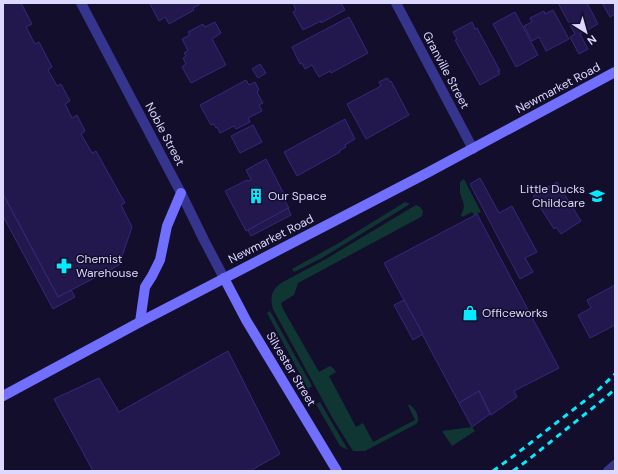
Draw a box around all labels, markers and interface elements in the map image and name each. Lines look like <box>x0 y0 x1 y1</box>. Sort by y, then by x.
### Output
north arrow <box>566 12 606 52</box>
street label: Granville Street <box>419 29 473 112</box>
text: N <box>585 32 599 48</box>
street label: Newmarket Road <box>513 59 603 117</box>
street label: Noble Street <box>142 100 189 169</box>
place label: Little Ducks Childcare <box>520 181 585 211</box>
building icon: Our Space <box>247 187 265 205</box>
school or university icon: Little Ducks Childcare <box>588 187 606 205</box>
place label: Our Space <box>268 188 327 204</box>
street label: Newmarket Road <box>226 211 316 267</box>
place label: Chemist Warehouse <box>76 251 139 281</box>
pharmacy icon: Chemist Warehouse <box>55 257 73 275</box>
shop icon: Officeworks <box>461 304 479 322</box>
place label: Officeworks <box>482 305 548 321</box>
street label: Silvester Street <box>262 329 320 409</box>

